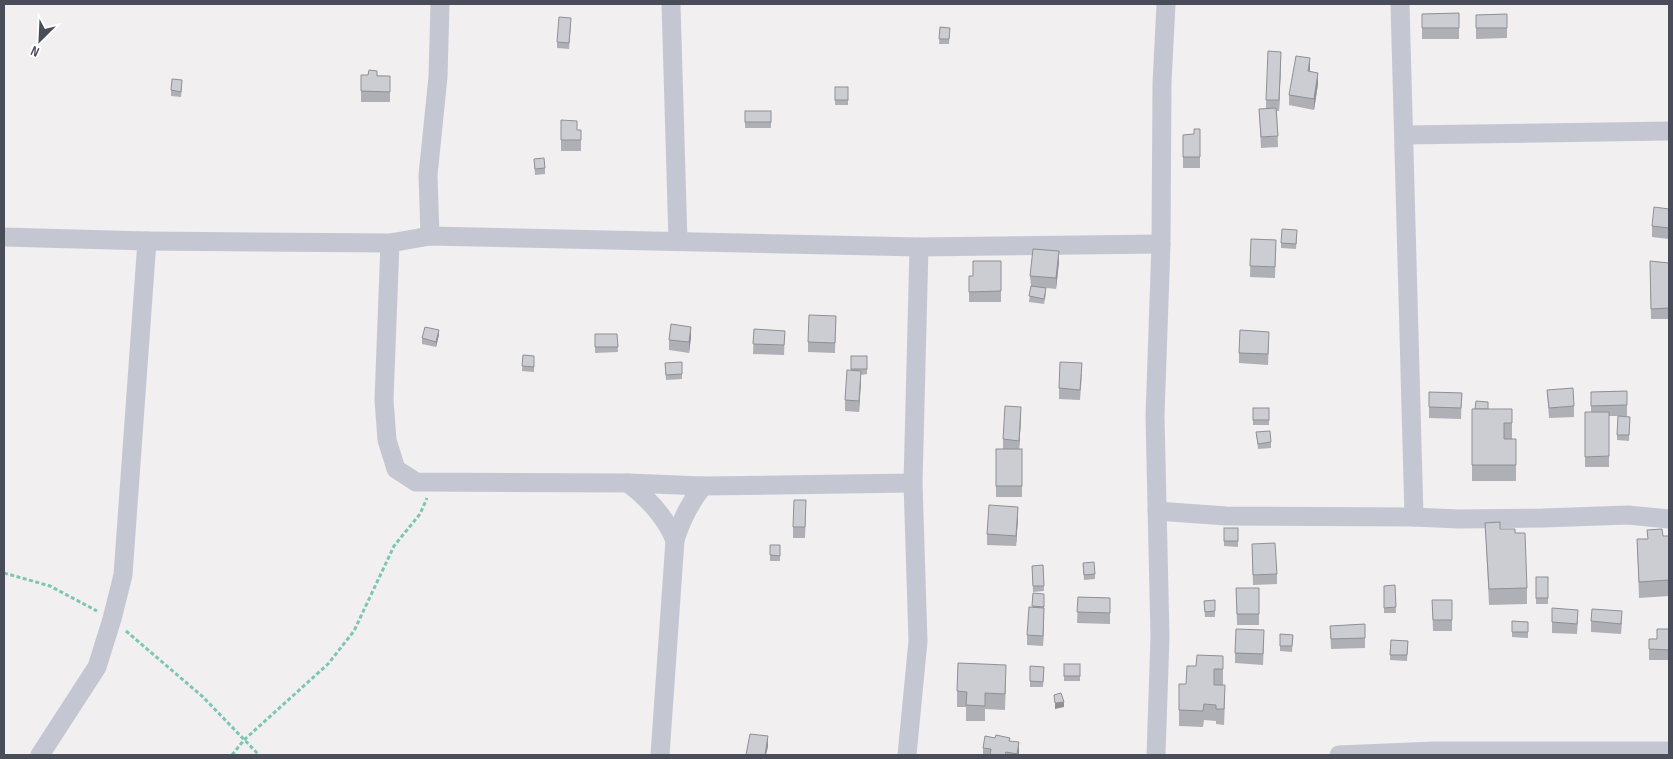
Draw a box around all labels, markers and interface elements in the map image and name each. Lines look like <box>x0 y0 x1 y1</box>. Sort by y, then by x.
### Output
north arrow <box>15 15 65 65</box>
text: N <box>28 42 42 61</box>

